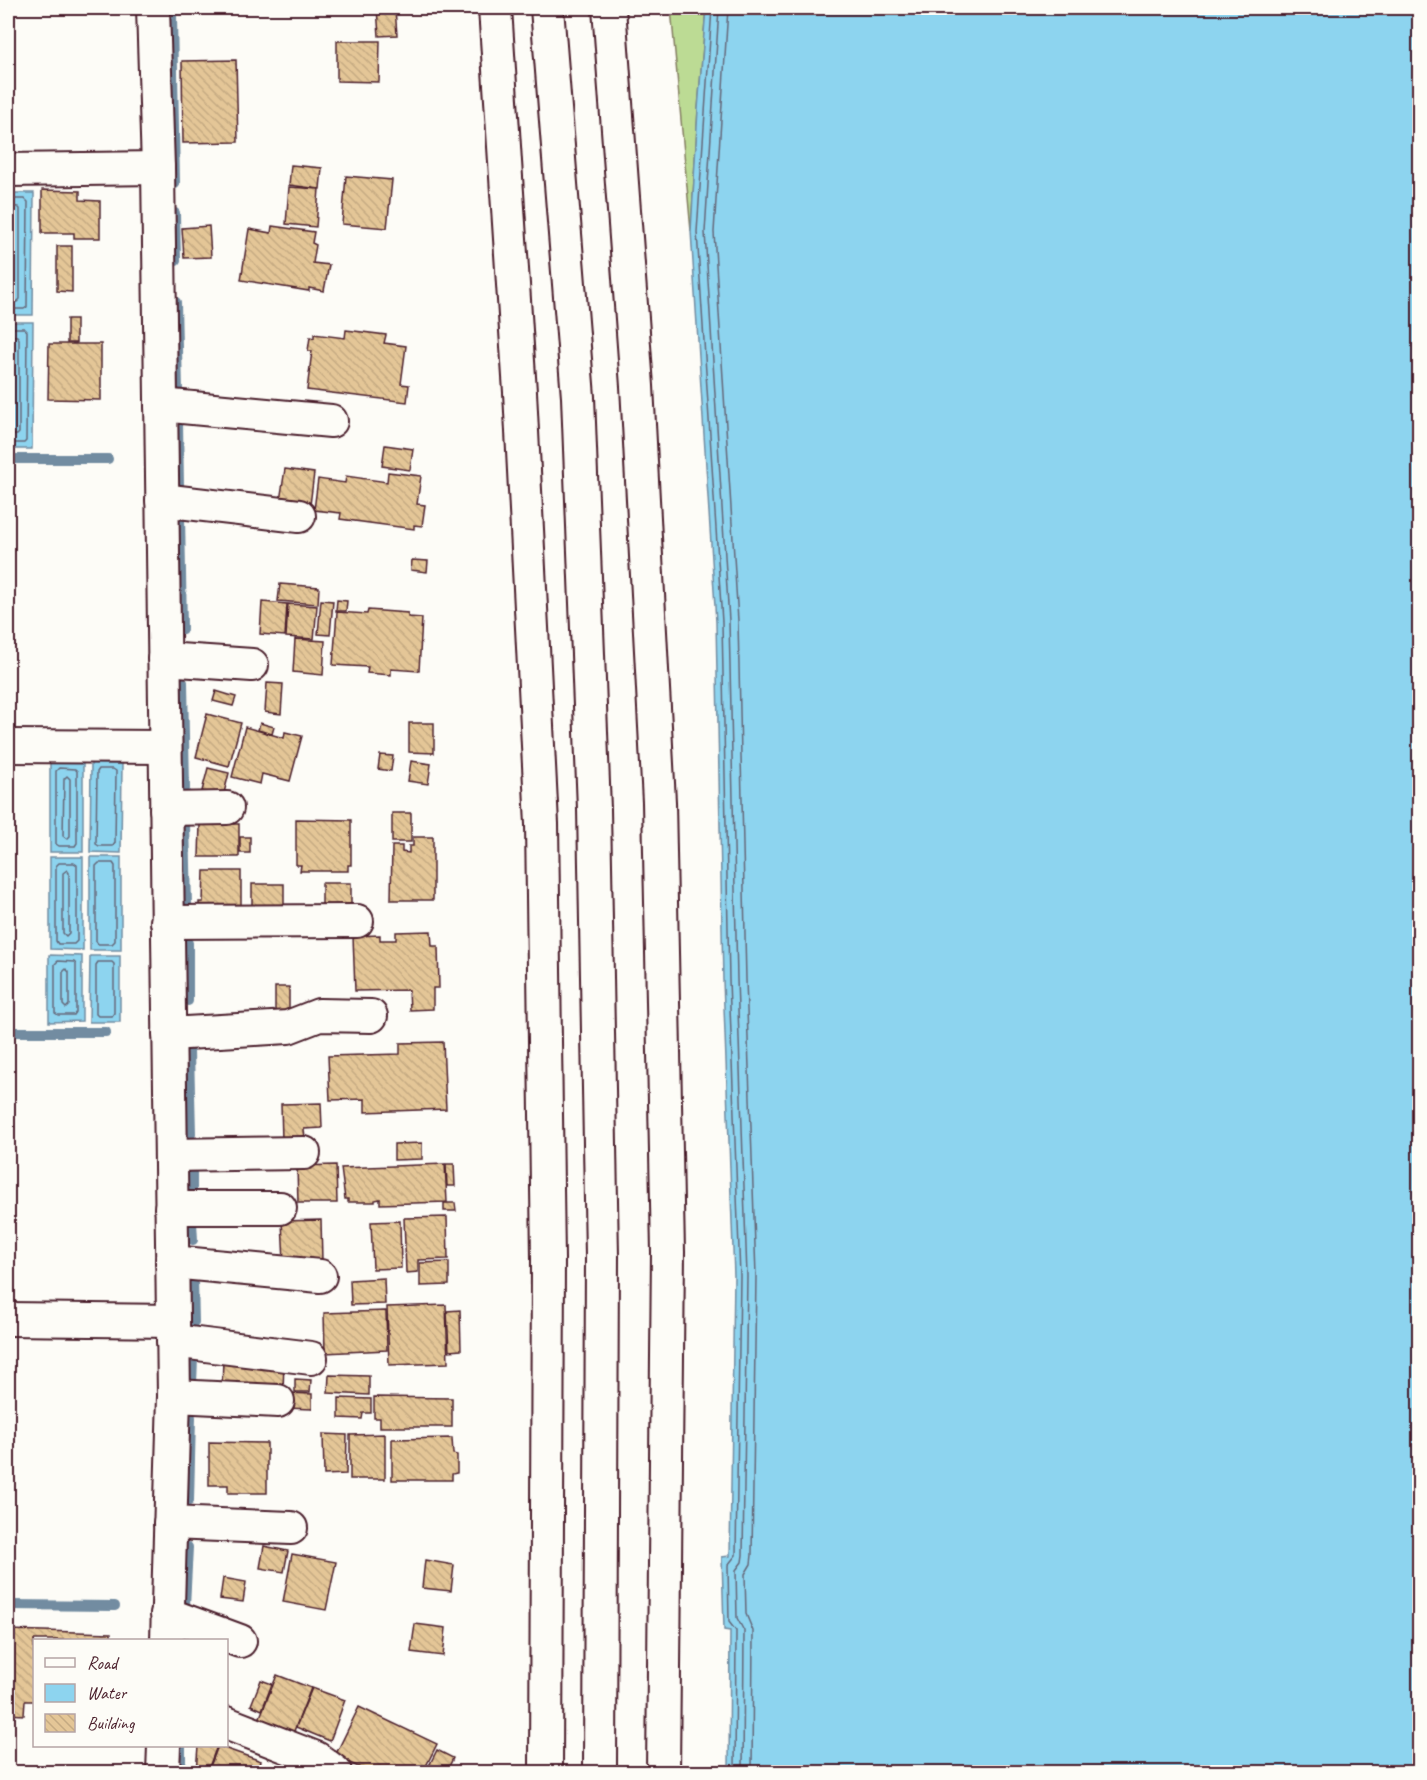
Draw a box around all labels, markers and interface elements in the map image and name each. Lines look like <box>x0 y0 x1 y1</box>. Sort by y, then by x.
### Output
legend <box>33 1639 228 1747</box>
text: Road <box>87 1652 120 1674</box>
text: Water <box>87 1682 128 1704</box>
text: Building <box>87 1712 136 1734</box>

